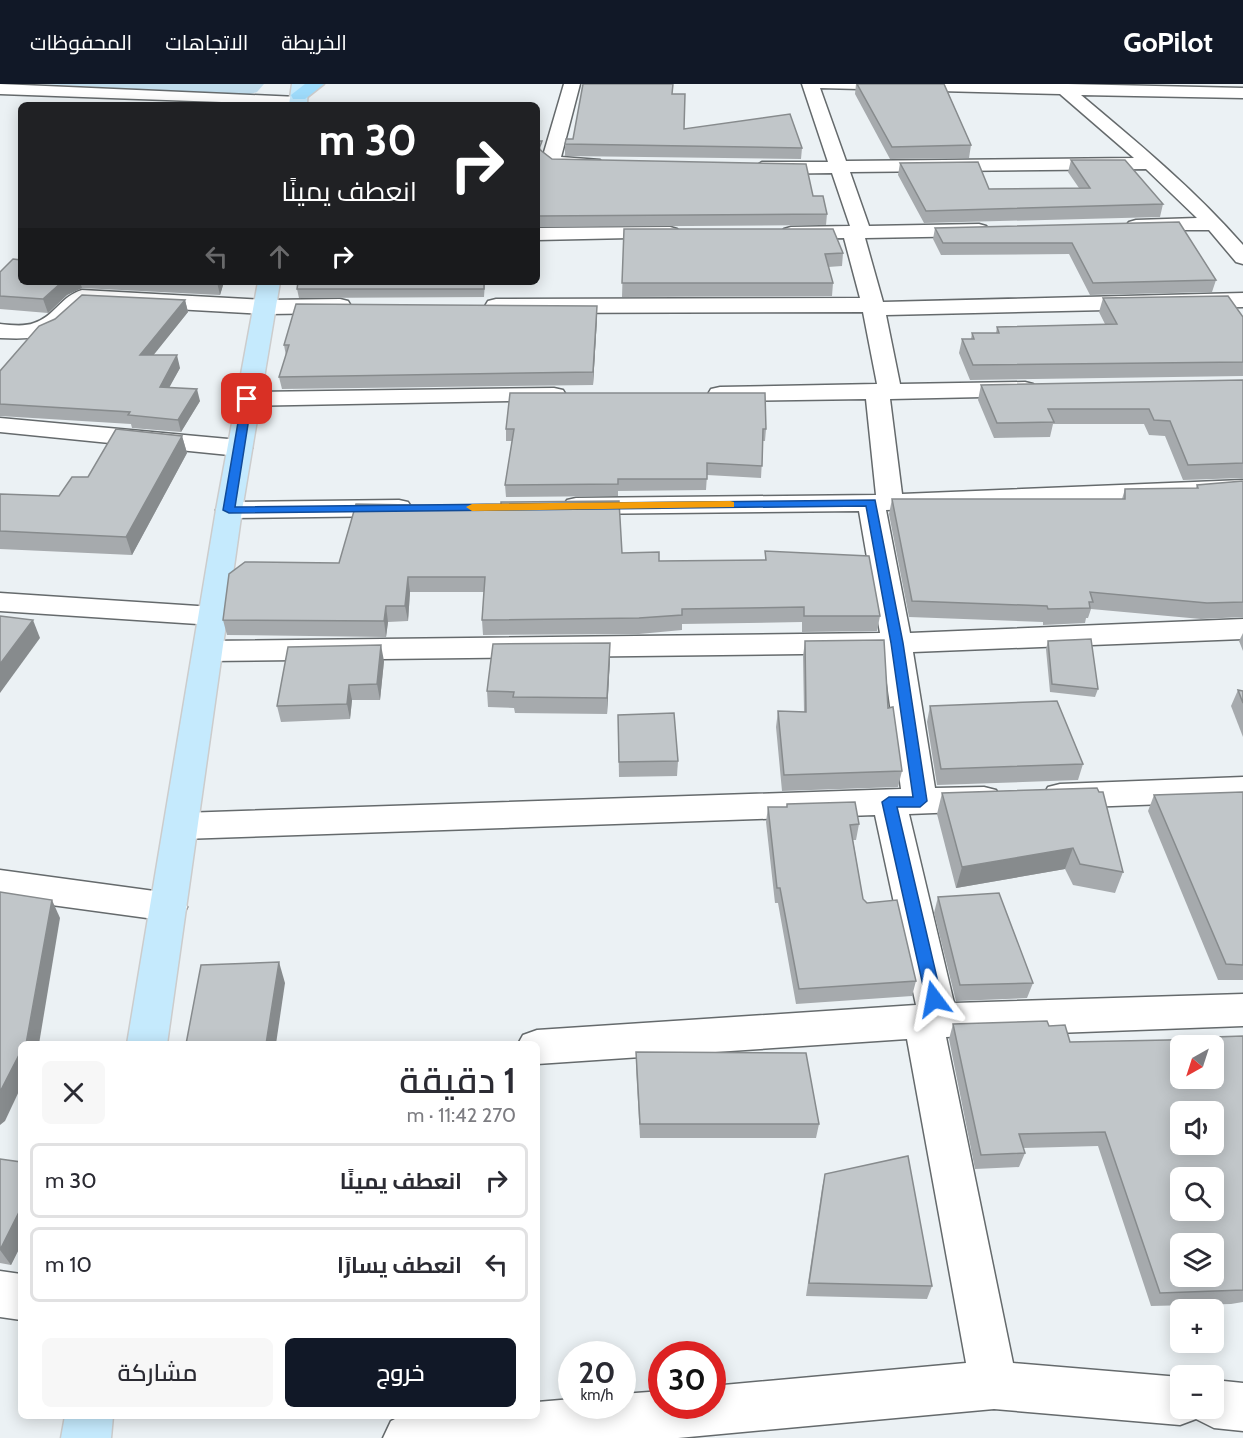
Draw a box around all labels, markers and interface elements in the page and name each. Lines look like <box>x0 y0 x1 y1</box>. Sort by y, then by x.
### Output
text: GoPilot <box>1123 25 1213 59</box>
text: المحفوظات <box>30 30 132 55</box>
text: الاتجاهات <box>165 30 248 55</box>
text: الخريطة <box>281 30 347 55</box>
text: 30 m <box>319 114 417 166</box>
icon: right <box>438 126 516 204</box>
text: انعطف يمينًا <box>281 175 417 208</box>
icon: left <box>200 240 233 273</box>
icon: ahead <box>263 240 296 273</box>
icon: right <box>326 240 359 273</box>
pin <box>221 373 272 424</box>
icon: arrive <box>230 382 263 415</box>
position arrow <box>902 967 966 1031</box>
north arrow <box>1170 1035 1224 1089</box>
map controls <box>1170 1035 1224 1419</box>
text: 1 دقيقة <box>399 1058 516 1102</box>
button: close <box>42 1061 105 1124</box>
button: sound <box>1170 1101 1224 1155</box>
text: 270 m · 11:42 <box>407 1103 516 1127</box>
icon: right <box>480 1164 513 1197</box>
text: 30 m <box>45 1167 97 1194</box>
button: search <box>1170 1167 1224 1221</box>
text: انعطف يمينًا <box>340 1168 462 1195</box>
button: layers <box>1170 1233 1224 1287</box>
icon: left <box>480 1248 513 1281</box>
text: 10 m <box>45 1251 92 1278</box>
text: انعطف يسارًا <box>337 1252 462 1279</box>
button: + <box>1170 1299 1224 1353</box>
button: مشاركة <box>42 1338 273 1407</box>
button: خروج <box>285 1338 516 1407</box>
speed limit sign: 30 <box>648 1341 726 1419</box>
text: 20 <box>578 1354 616 1391</box>
button: − <box>1170 1365 1224 1419</box>
text: km/h <box>581 1386 613 1404</box>

